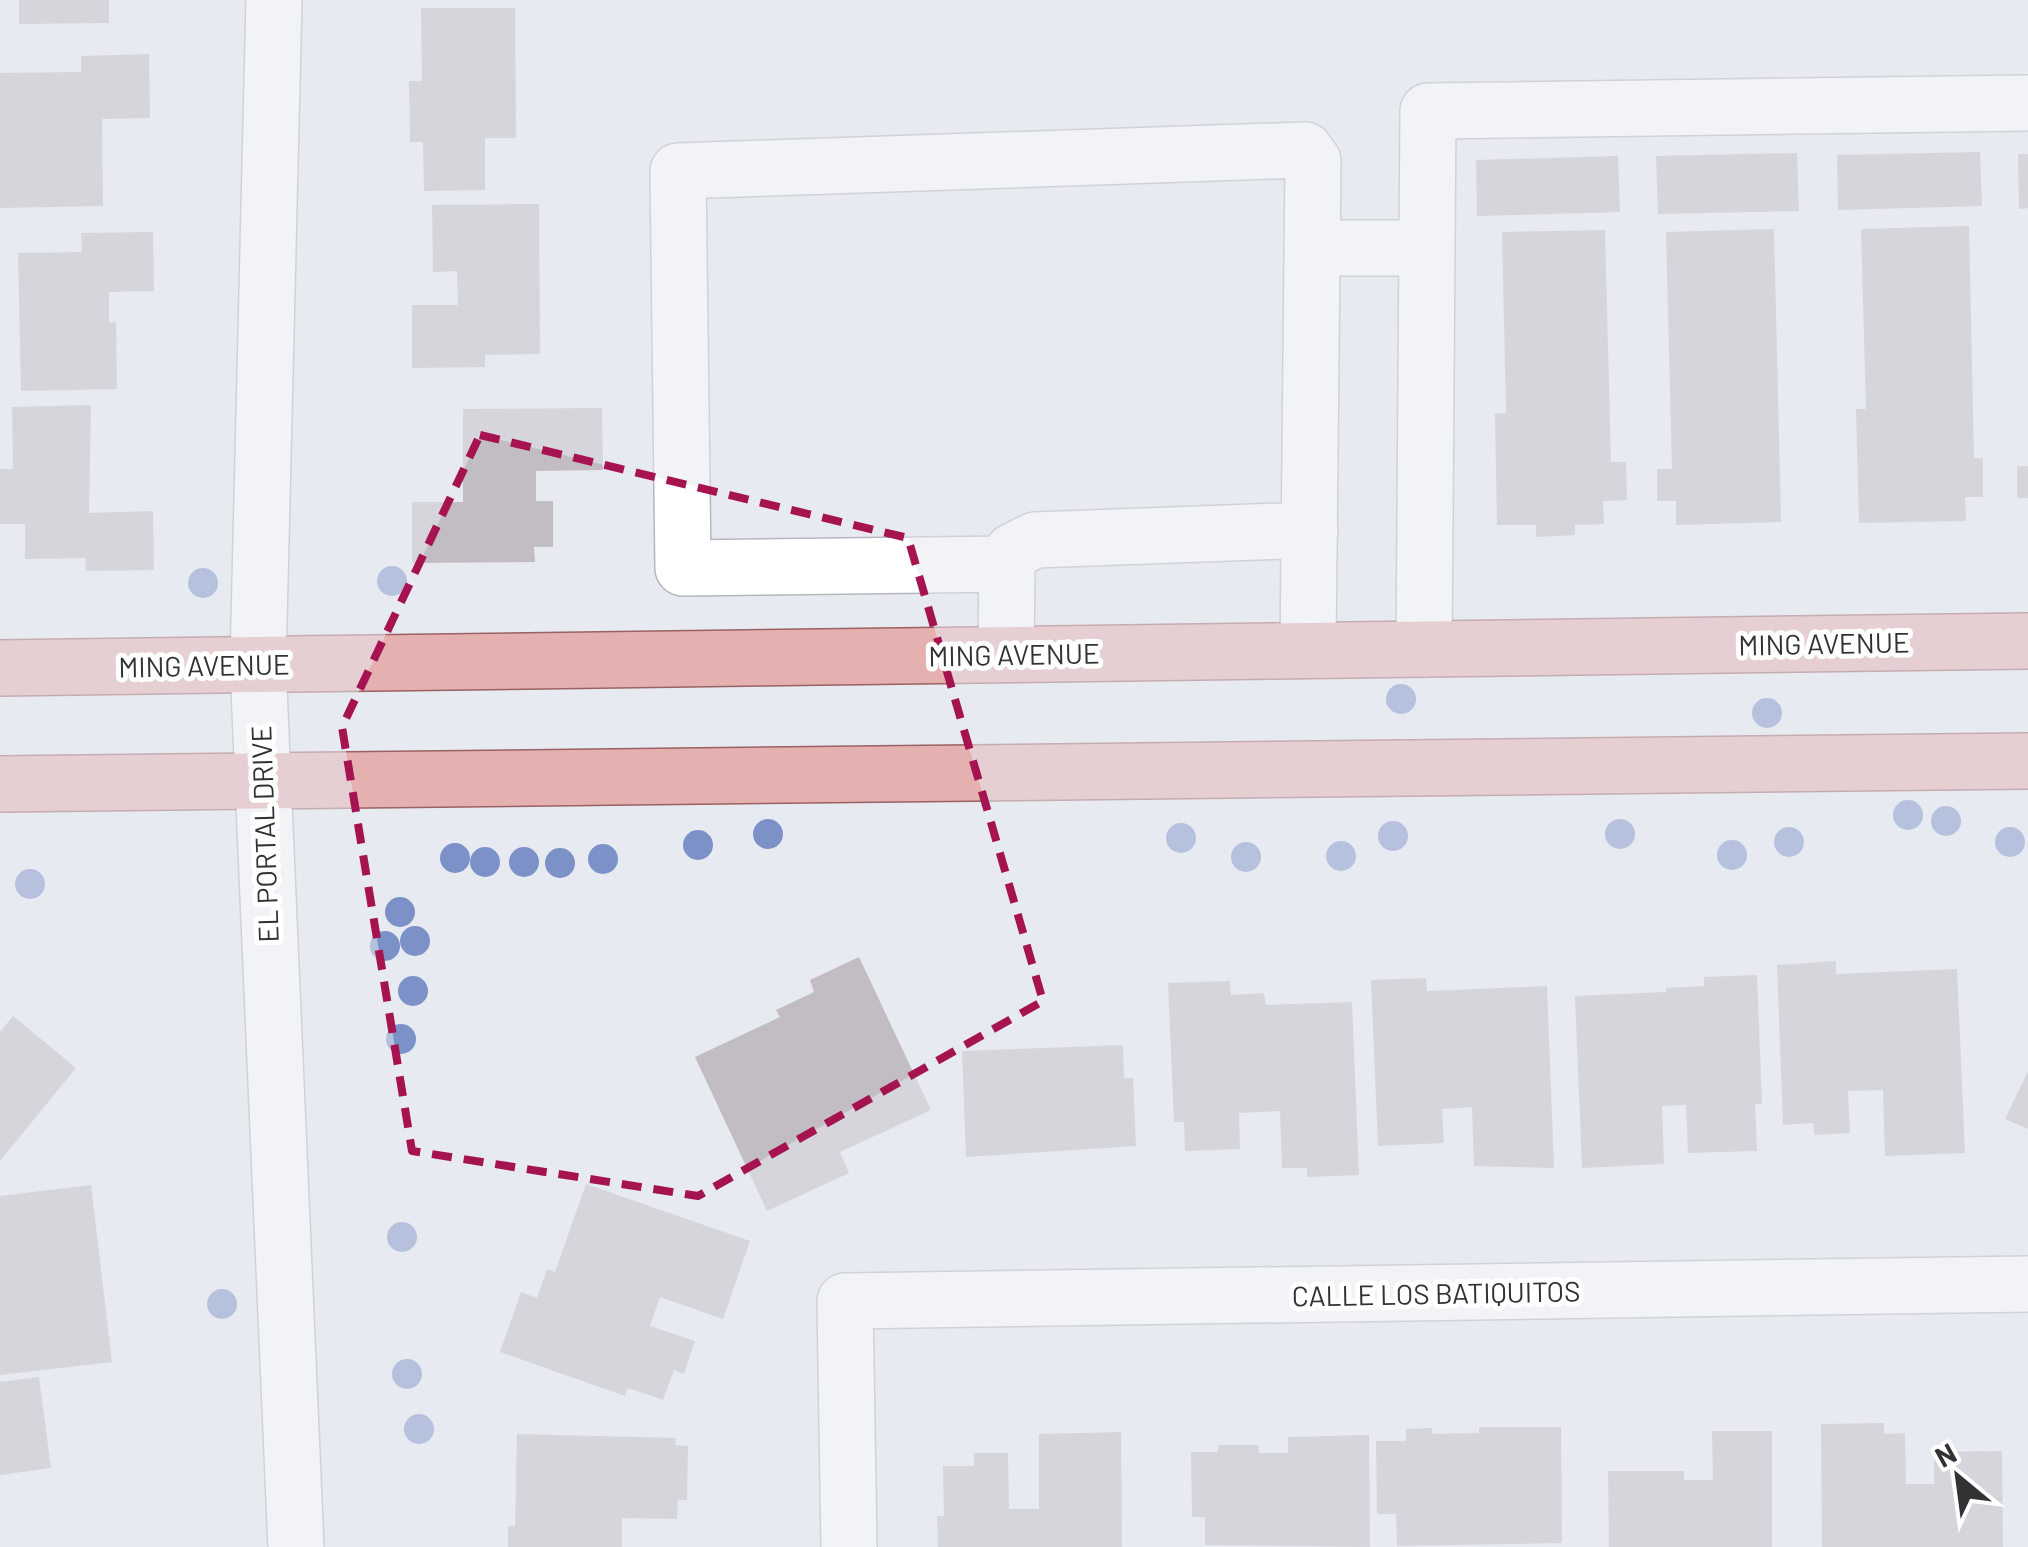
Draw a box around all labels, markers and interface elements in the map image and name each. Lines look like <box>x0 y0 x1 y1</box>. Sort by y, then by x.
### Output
street label: MING AVENUE <box>1738 625 1910 661</box>
street label: MING AVENUE <box>928 636 1100 672</box>
street label: MING AVENUE <box>118 647 290 683</box>
street label: EL PORTAL DRIVE <box>243 725 285 943</box>
street label: CALLE LOS BATIQUITOS <box>1291 1273 1581 1313</box>
north arrow <box>1908 1427 2008 1527</box>
text: N <box>1929 1435 1962 1474</box>

